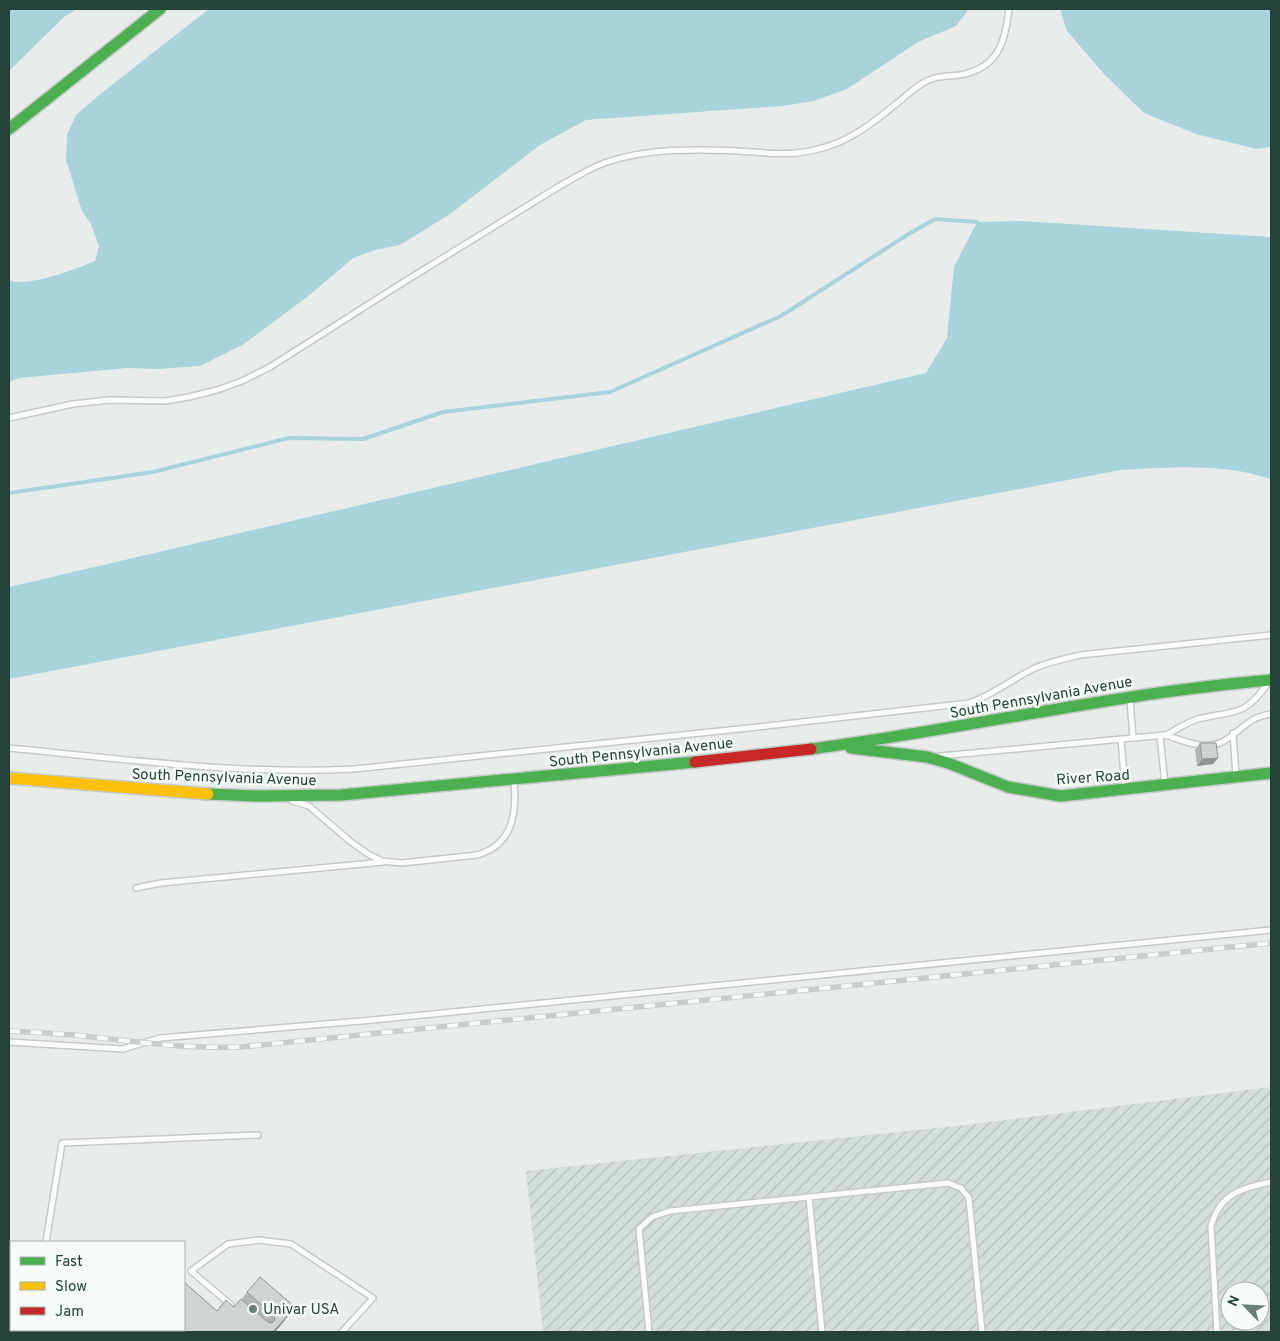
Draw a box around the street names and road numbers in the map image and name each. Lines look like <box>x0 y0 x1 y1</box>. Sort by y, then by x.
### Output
street label: South Pennsylvania Avenue <box>949 673 1134 724</box>
street label: South Pennsylvania Avenue <box>548 734 734 773</box>
street label: South Pennsylvania Avenue <box>131 766 317 791</box>
street label: River Road <box>1056 766 1131 791</box>

